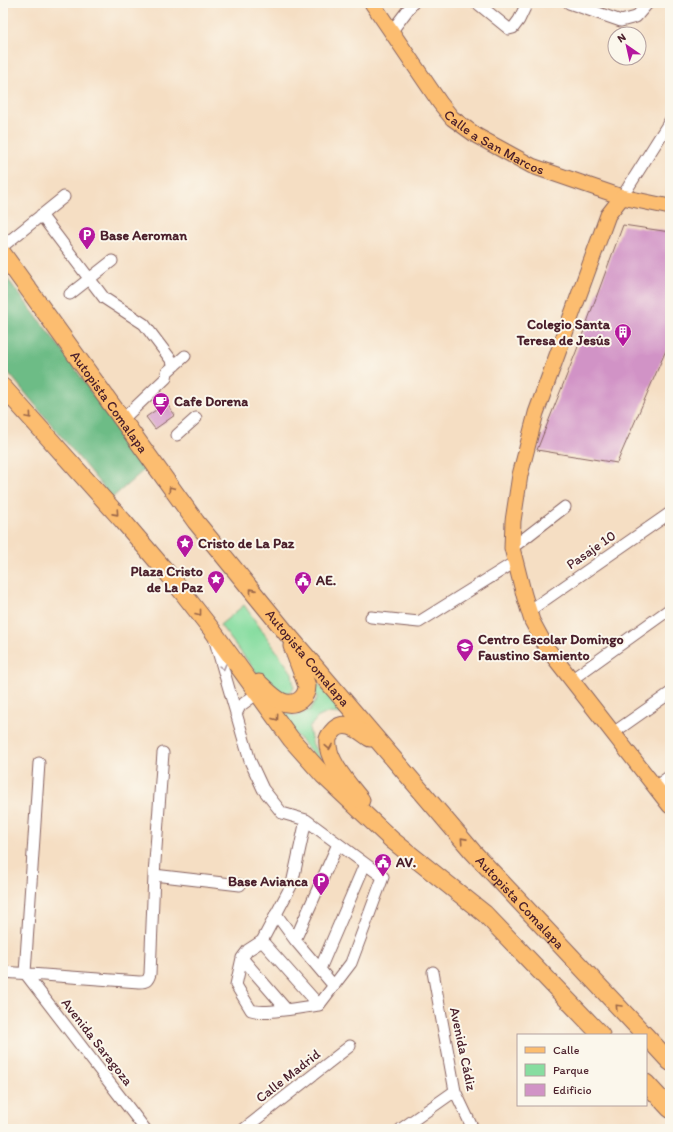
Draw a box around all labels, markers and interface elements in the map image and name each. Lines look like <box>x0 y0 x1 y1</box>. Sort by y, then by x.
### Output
north arrow <box>607 26 647 66</box>
text: N <box>615 31 628 46</box>
street label: Calle a San Marcos <box>440 106 547 178</box>
parking icon: Base Aeroman <box>77 225 97 250</box>
place label: Base Aeroman <box>100 227 187 244</box>
place label: Colegio Santa Teresa de Jesús <box>516 316 611 349</box>
building icon: Colegio Santa Teresa de Jesús <box>613 322 633 347</box>
street label: Autopista Comalapa <box>67 347 152 456</box>
cafe icon: Cafe Dorena <box>151 391 171 416</box>
place label: Cafe Dorena <box>174 393 248 410</box>
one-way arrow <box>24 412 31 419</box>
one-way arrow <box>169 486 176 493</box>
one-way arrow <box>111 508 118 516</box>
street label: Pasaje 10 <box>563 527 619 573</box>
place icon: Cristo de La Paz <box>175 533 195 558</box>
place label: Cristo de La Paz <box>198 535 295 552</box>
place label: Plaza Cristo de La Paz <box>131 563 203 596</box>
place icon: Plaza Cristo de La Paz <box>206 569 226 594</box>
public building icon: AE. <box>293 570 313 595</box>
place label: AE. <box>315 572 336 589</box>
one-way arrow <box>249 589 256 596</box>
street label: Autopista Comalapa <box>262 606 354 710</box>
one-way arrow <box>194 609 201 616</box>
place label: Centro Escolar Domingo Faustino Samiento <box>478 631 624 664</box>
school or university icon: Centro Escolar Domingo Faustino Samiento <box>455 637 475 662</box>
one-way arrow <box>218 663 227 670</box>
one-way arrow <box>271 714 279 721</box>
one-way arrow <box>325 744 333 750</box>
one-way arrow <box>460 837 467 845</box>
public building icon: AV. <box>373 852 393 877</box>
street label: Autopista Comalapa <box>472 852 568 952</box>
place label: AV. <box>395 854 416 871</box>
parking icon: Base Avianca <box>311 871 331 896</box>
place label: Base Avianca <box>228 873 308 890</box>
street label: Avenida Saragoza <box>57 995 137 1090</box>
one-way arrow <box>616 1004 623 1011</box>
street label: Avenida Cádiz <box>446 1006 480 1093</box>
legend <box>517 1034 647 1106</box>
text: Calle <box>553 1043 580 1057</box>
street label: Calle Madrid <box>252 1045 324 1106</box>
text: Parque <box>553 1063 589 1077</box>
text: Edificio <box>553 1083 592 1097</box>

